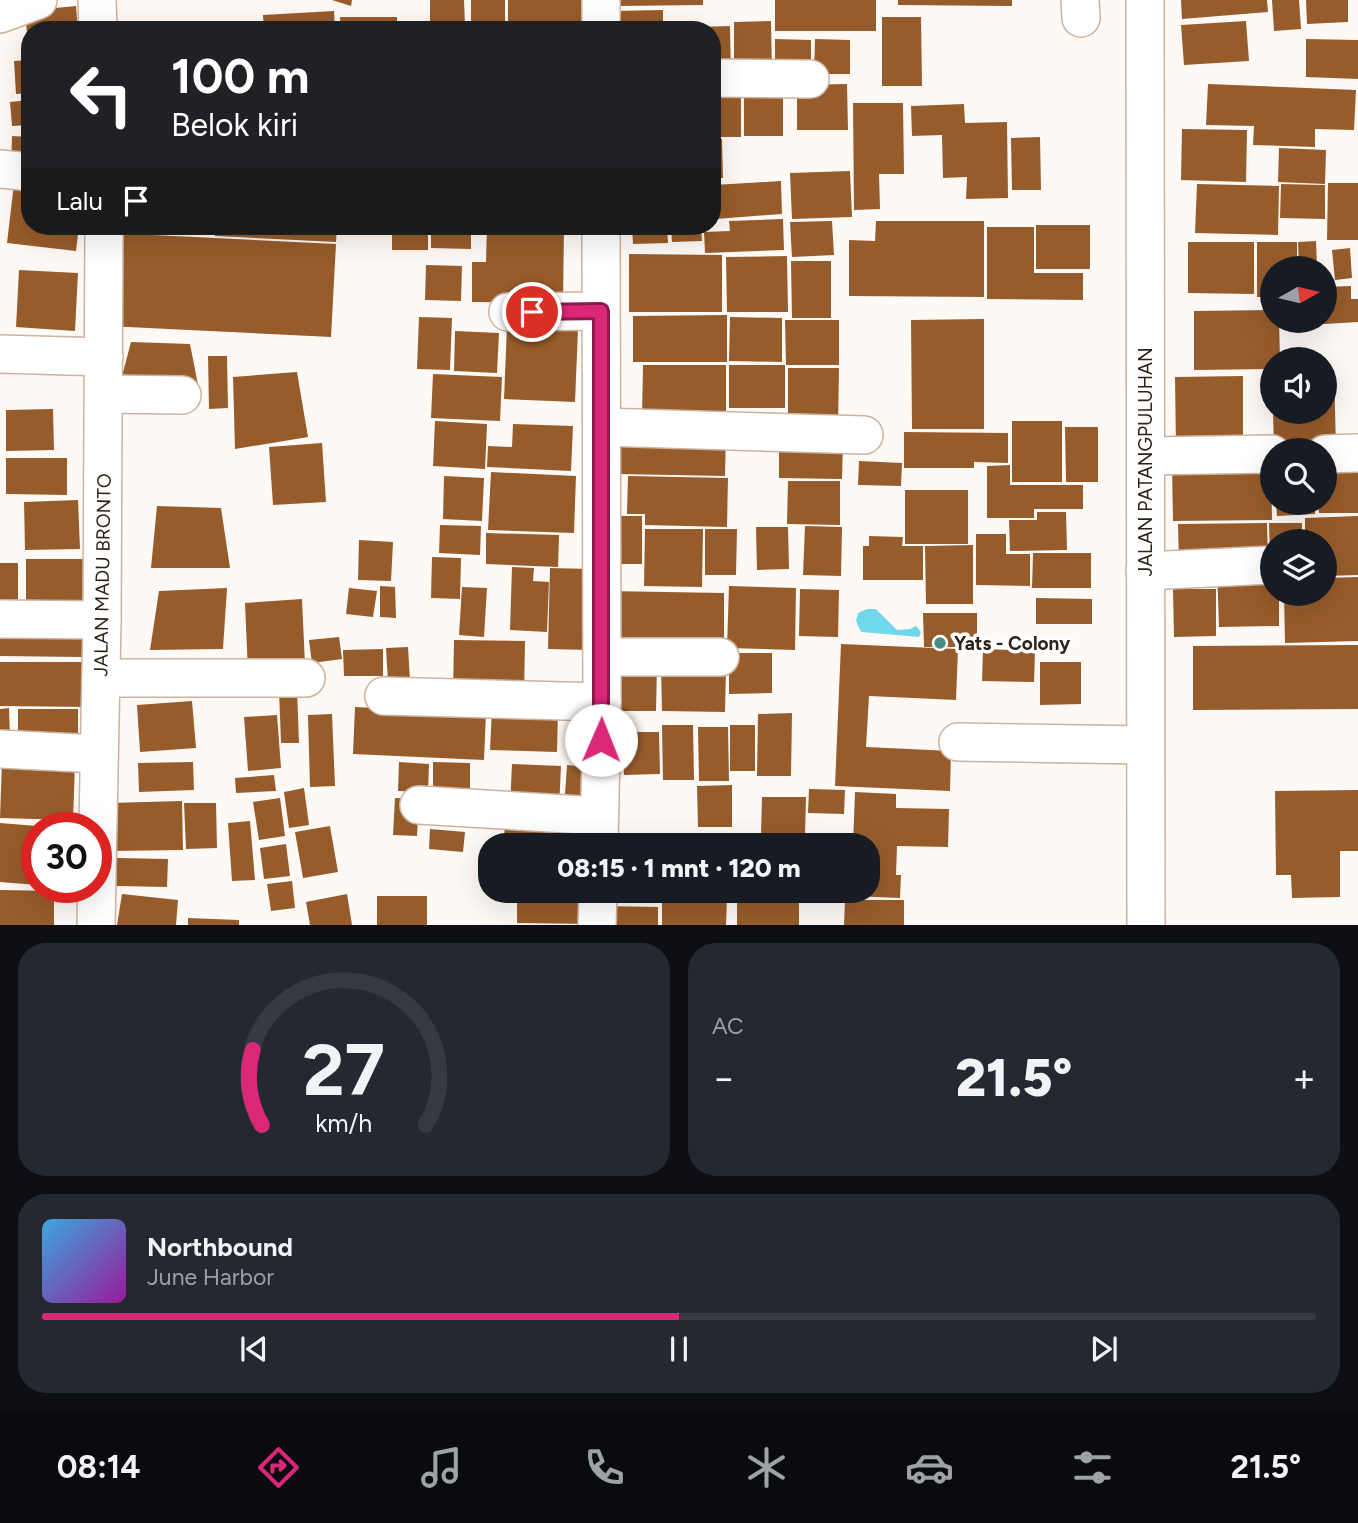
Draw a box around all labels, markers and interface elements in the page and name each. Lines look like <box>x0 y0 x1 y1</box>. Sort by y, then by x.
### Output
text: 100 m <box>171 46 310 105</box>
icon: left <box>56 49 147 140</box>
text: Belok kiri <box>171 106 298 144</box>
icon: arrive <box>117 182 155 220</box>
text: Lalu <box>56 185 103 217</box>
north arrow <box>1260 256 1337 332</box>
map controls <box>1260 256 1337 606</box>
pin <box>502 282 562 342</box>
icon: arrive <box>513 293 551 331</box>
street label: JALAN PATANGPULUHAN <box>1134 347 1157 577</box>
button: sound <box>1260 347 1337 424</box>
button: search <box>1260 438 1337 515</box>
street label: JALAN MADU BRONTO <box>89 473 116 677</box>
button: layers <box>1260 529 1337 606</box>
place label: Yats - Colony <box>954 632 1070 655</box>
marker: Yats - Colony <box>932 635 948 651</box>
position arrow <box>564 703 638 777</box>
speed limit sign: 30 <box>21 812 112 903</box>
text: 08:15 · 1 mnt · 120 m <box>557 852 801 884</box>
text: AC <box>712 1012 744 1040</box>
text: 27 <box>303 1027 385 1114</box>
text: 21.5° <box>956 1047 1072 1109</box>
text: − <box>712 1055 736 1101</box>
text: + <box>1292 1055 1316 1101</box>
text: km/h <box>315 1108 373 1138</box>
text: Northbound <box>147 1231 293 1263</box>
text: June Harbor <box>147 1263 274 1291</box>
icon: previous <box>235 1330 273 1368</box>
icon: pause <box>660 1330 698 1368</box>
icon: next <box>1085 1330 1123 1368</box>
icon: directions <box>254 1443 303 1492</box>
icon: music <box>417 1443 466 1492</box>
icon: phone <box>580 1443 629 1492</box>
icon: climate <box>742 1443 791 1492</box>
icon: car <box>905 1443 954 1492</box>
icon: filters <box>1068 1443 1117 1492</box>
text: 08:14 <box>57 1448 141 1486</box>
text: 21.5° <box>1230 1448 1301 1486</box>

